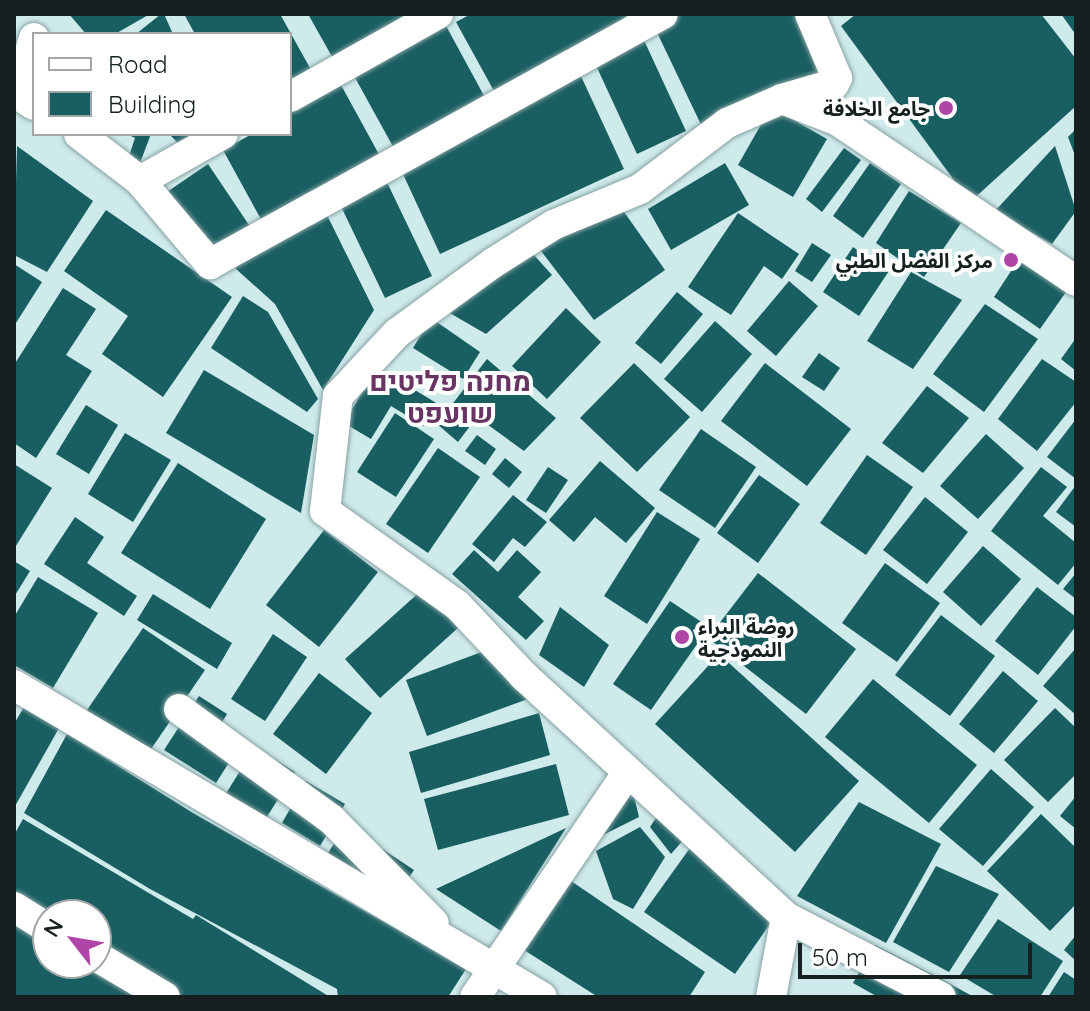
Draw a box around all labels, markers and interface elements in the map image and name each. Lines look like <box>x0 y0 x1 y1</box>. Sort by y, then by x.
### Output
legend <box>32 32 292 136</box>
text: Road <box>108 49 168 79</box>
text: Building <box>108 89 196 119</box>
place label: جامع الخلافة <box>823 96 930 120</box>
marker: جامع الخلافة <box>937 99 955 117</box>
place label: مركز الفضل الطبي <box>836 248 993 272</box>
marker: مركز الفضل الطبي <box>1000 249 1022 271</box>
district label: מחנה פליטים שועפט <box>369 364 531 430</box>
place label: روضة البراء النموذجية <box>698 614 795 661</box>
marker: روضة البراء النموذجية <box>673 628 691 646</box>
north arrow <box>32 899 112 979</box>
text: N <box>37 914 69 942</box>
scale bar <box>802 927 1036 977</box>
text: 50 m <box>812 942 868 972</box>

